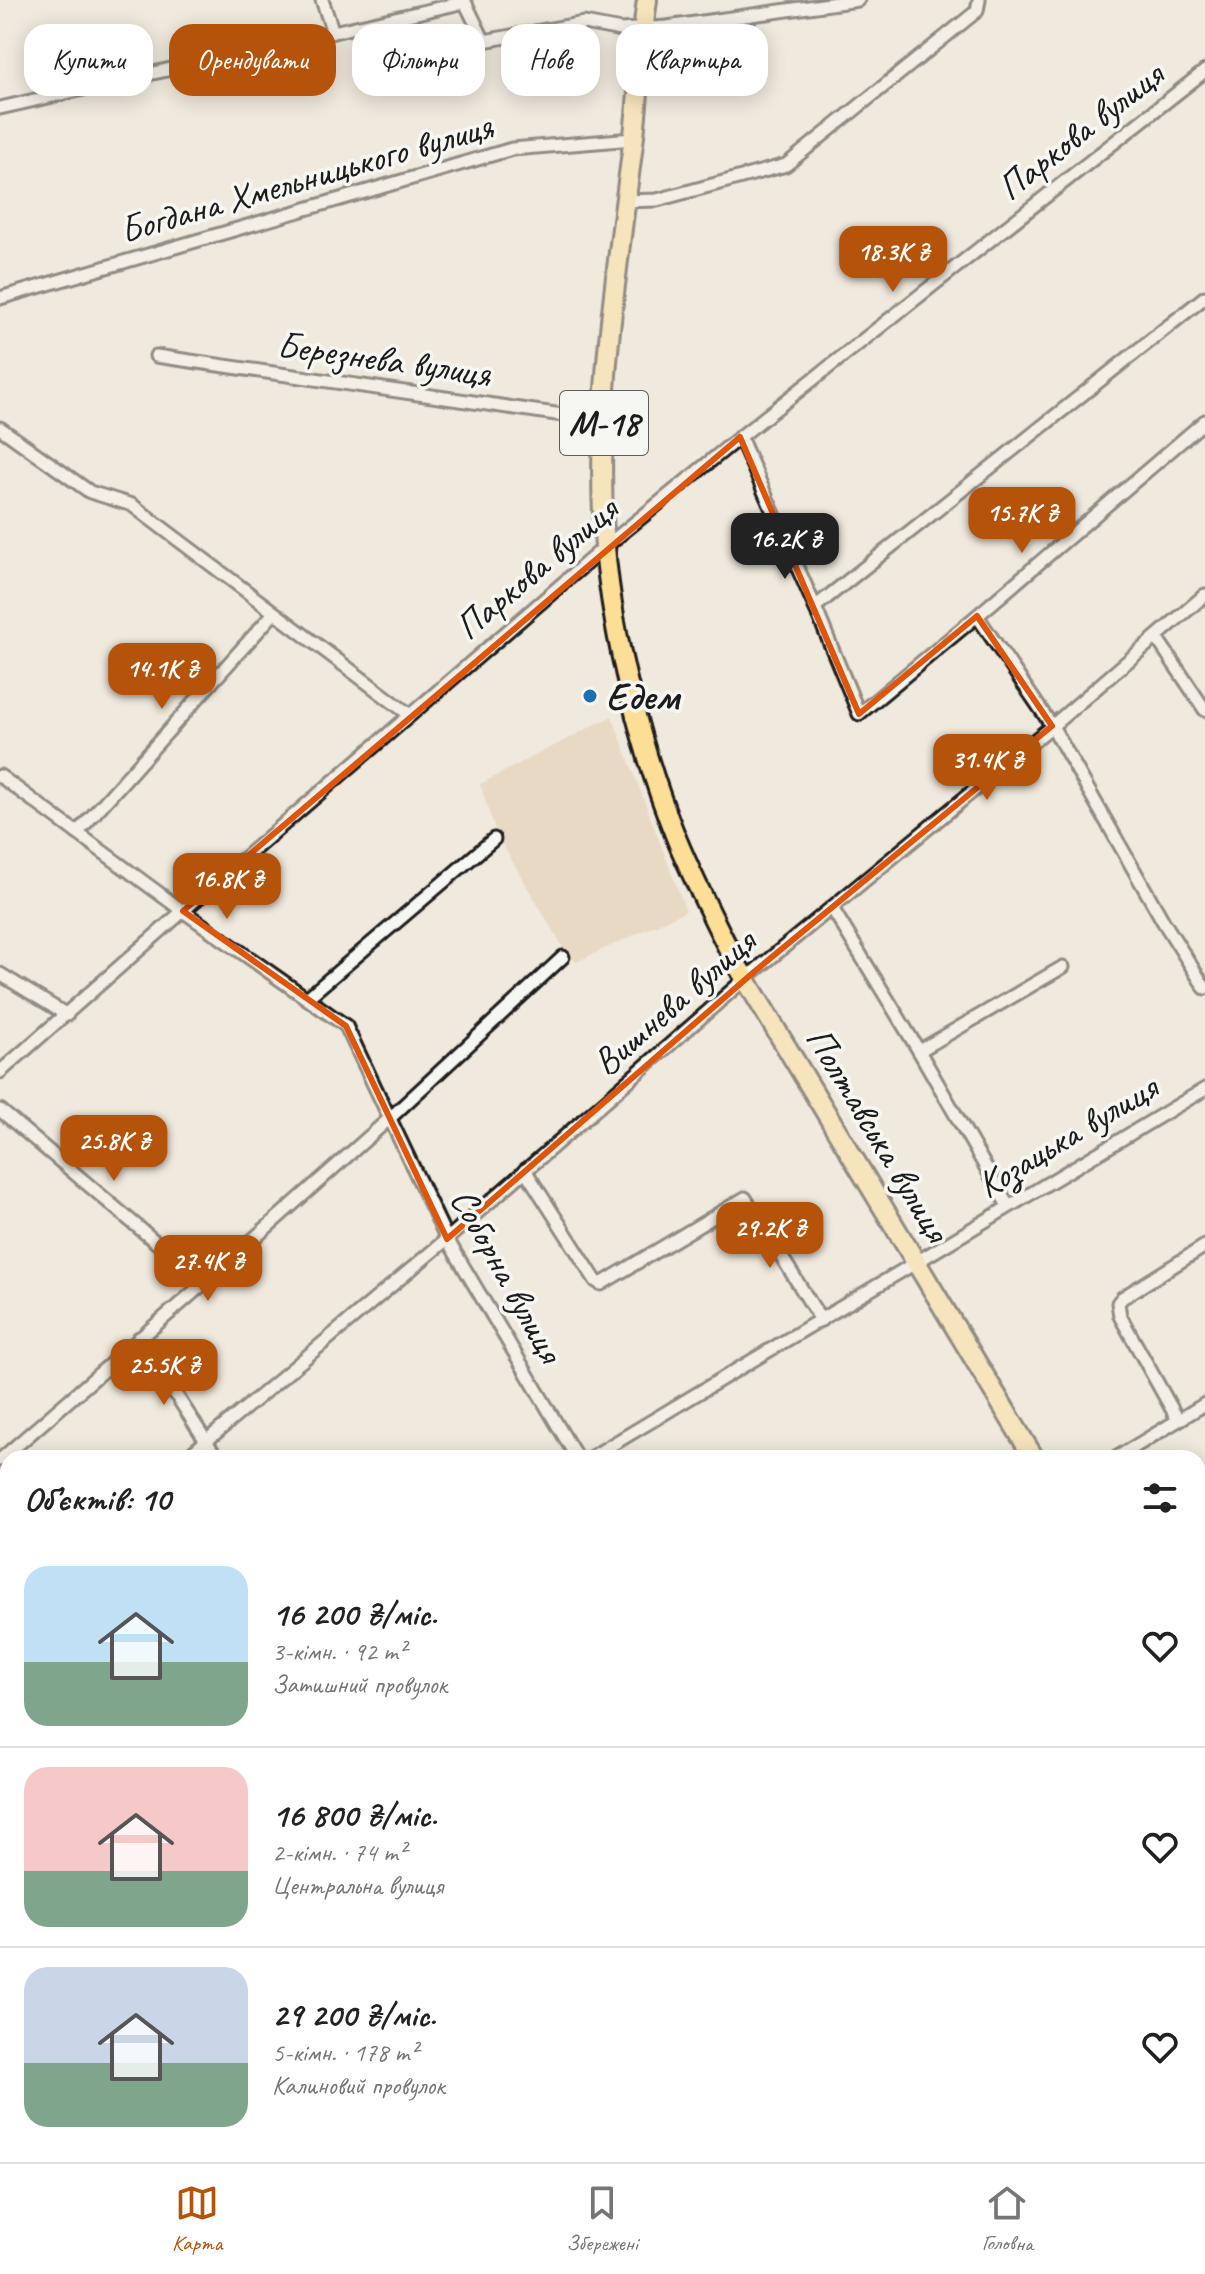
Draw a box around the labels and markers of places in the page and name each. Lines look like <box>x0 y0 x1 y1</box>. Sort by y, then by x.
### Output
pin: 18.3K ₴ <box>819 226 967 294</box>
pin: 15.7K ₴ <box>948 487 1096 555</box>
pin: 16.2K ₴ <box>711 513 859 581</box>
pin: 14.1K ₴ <box>88 643 236 711</box>
place label: Едем <box>606 673 682 720</box>
marker: Едем <box>581 687 599 705</box>
pin: 31.4K ₴ <box>913 734 1061 802</box>
pin: 16.8K ₴ <box>153 853 301 921</box>
pin: 25.8K ₴ <box>40 1115 188 1183</box>
pin: 29.2K ₴ <box>696 1202 844 1270</box>
pin: 27.4K ₴ <box>134 1235 282 1303</box>
pin: 25.5K ₴ <box>90 1339 238 1407</box>

